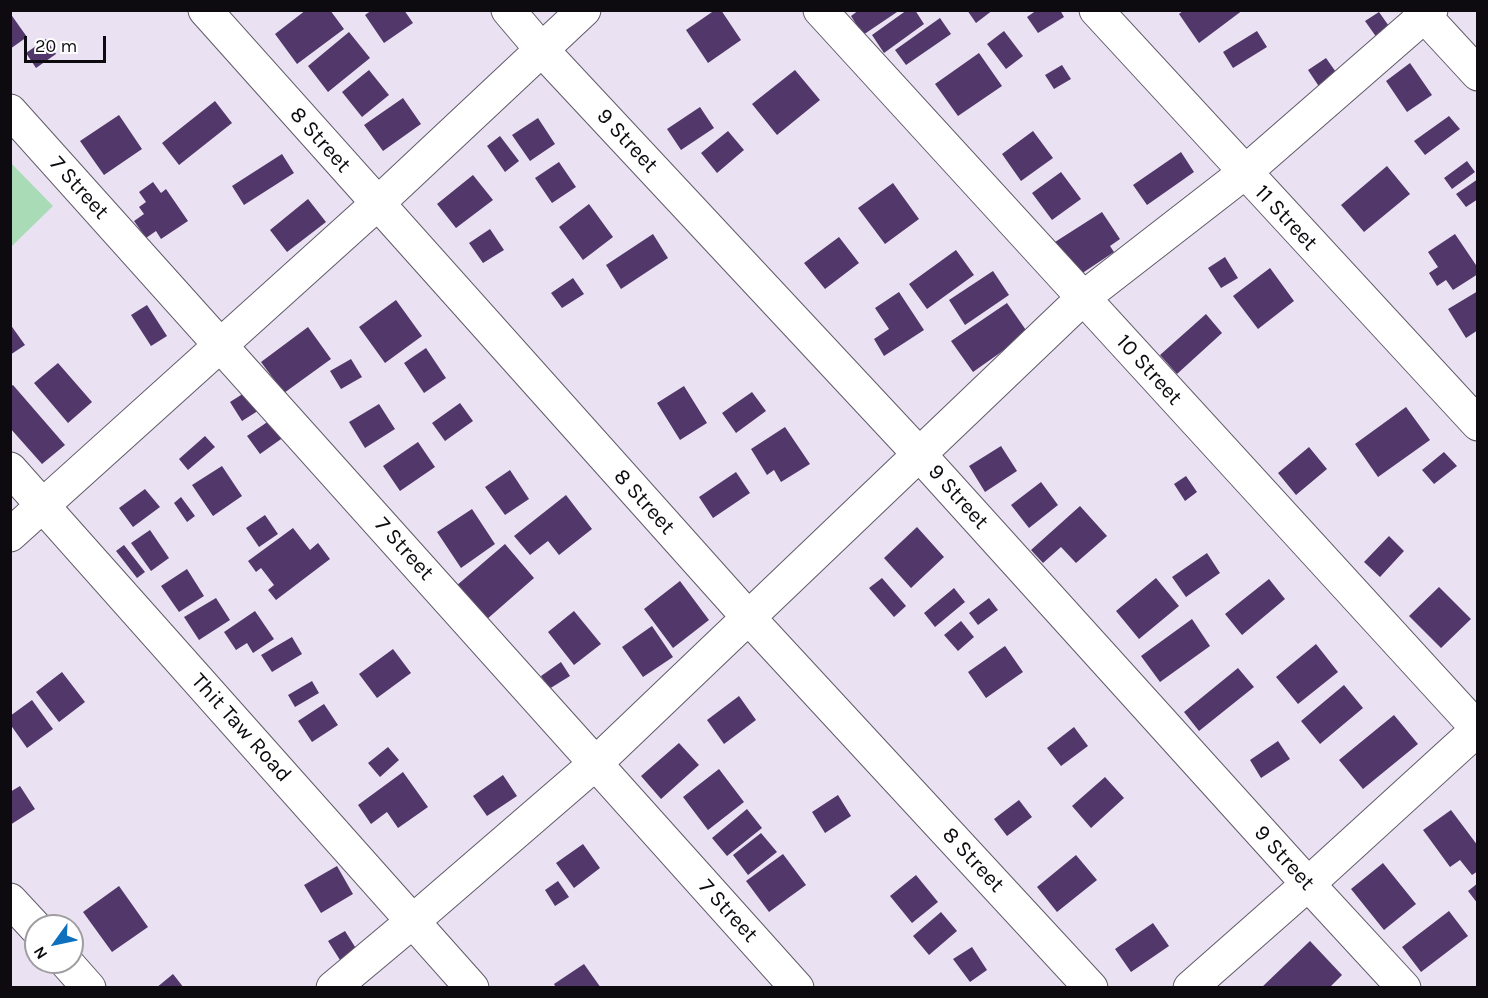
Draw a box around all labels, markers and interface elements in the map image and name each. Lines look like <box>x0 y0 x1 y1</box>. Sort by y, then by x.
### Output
scale bar <box>27 24 110 62</box>
text: 20 m <box>35 35 77 57</box>
street label: 8 Street <box>284 102 356 178</box>
street label: 9 Street <box>591 103 663 179</box>
street label: 7 Street <box>44 151 114 225</box>
street label: 11 Street <box>1249 180 1323 256</box>
street label: 10 Street <box>1110 329 1188 411</box>
street label: 9 Street <box>922 459 994 535</box>
street label: 8 Street <box>608 464 680 540</box>
street label: 7 Street <box>369 512 439 586</box>
street label: Thit Taw Road <box>185 668 297 788</box>
street label: 9 Street <box>1248 820 1320 896</box>
street label: 8 Street <box>936 822 1010 898</box>
street label: 7 Street <box>693 874 763 948</box>
north arrow <box>24 914 84 974</box>
text: N <box>29 943 51 963</box>

